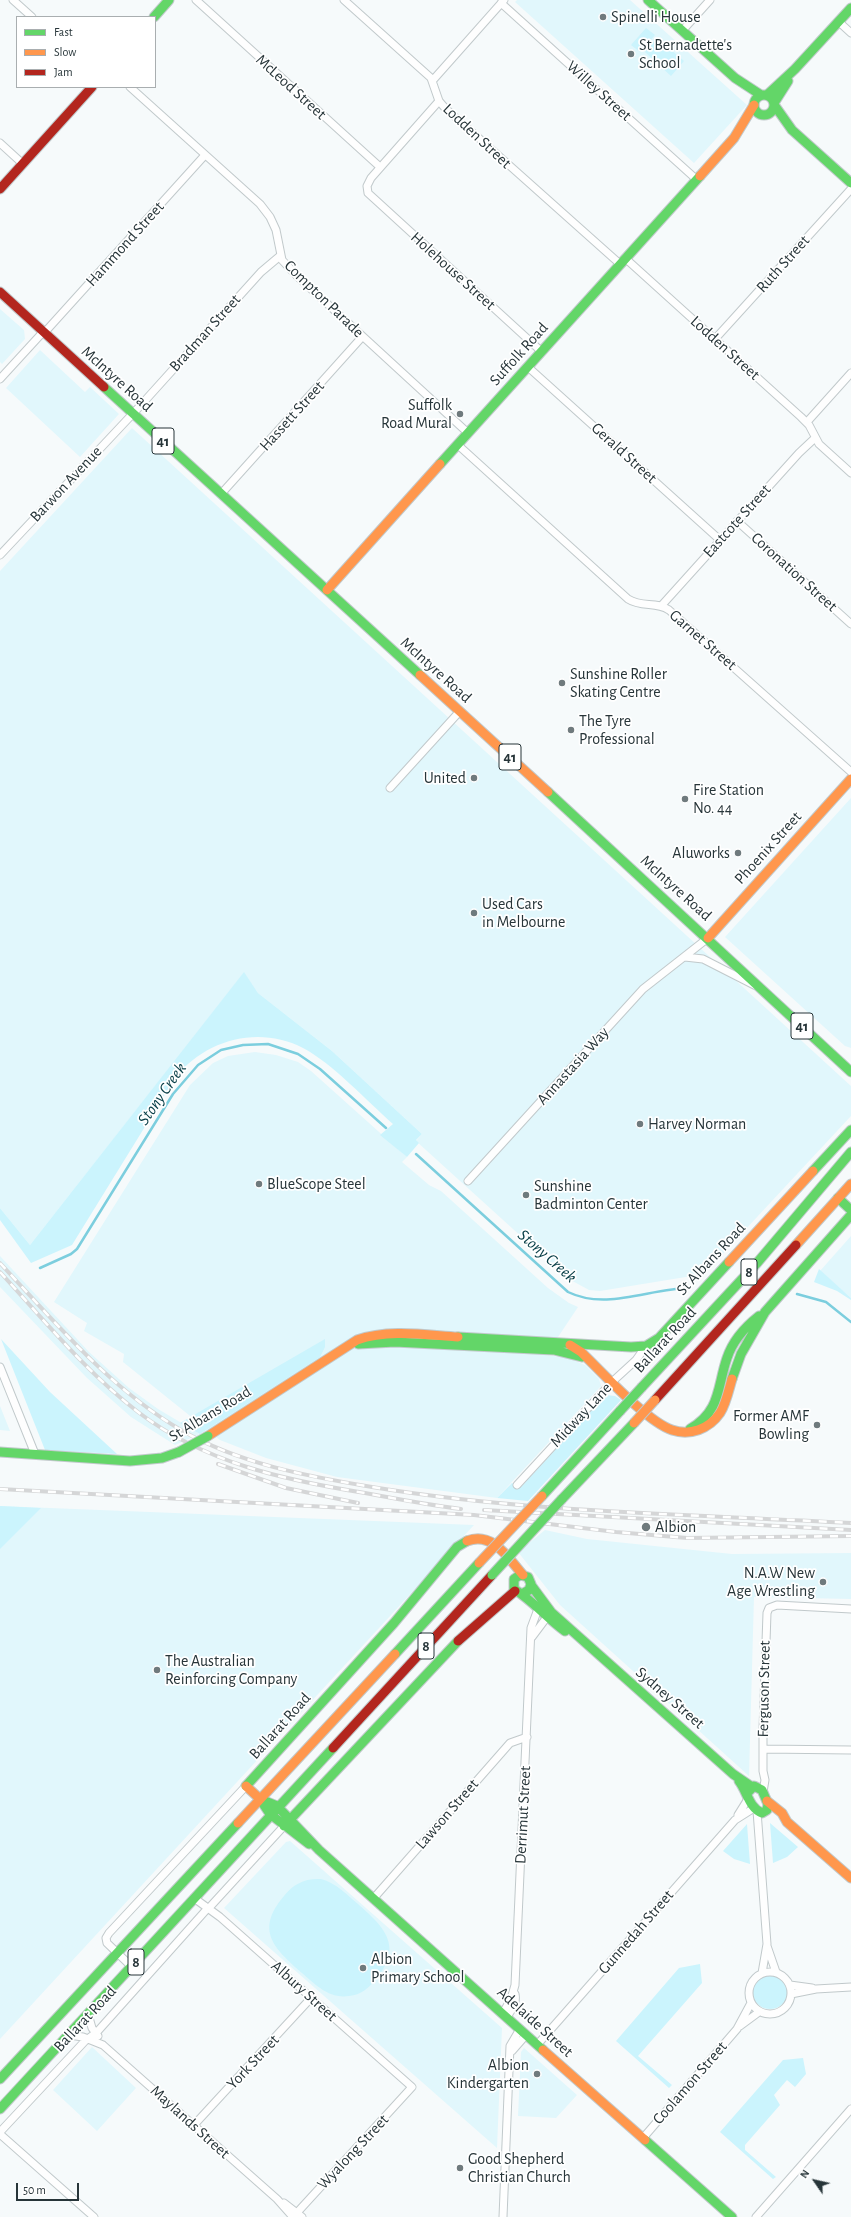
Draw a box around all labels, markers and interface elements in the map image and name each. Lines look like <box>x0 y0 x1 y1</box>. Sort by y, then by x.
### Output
place label: Spinelli House <box>611 7 701 27</box>
marker: Spinelli House <box>598 12 608 22</box>
legend <box>16 16 156 88</box>
text: Fast <box>54 26 73 38</box>
place label: St Bernadette's School <box>639 35 732 73</box>
text: Slow <box>54 46 76 58</box>
marker: St Bernadette's School <box>626 49 636 59</box>
street label: McLeod Street <box>252 50 330 124</box>
street label: Willey Street <box>563 57 635 125</box>
text: Jam <box>54 66 73 78</box>
street label: Lodden Street <box>439 99 515 173</box>
street label: Hammond Street <box>82 198 168 290</box>
street label: Holehouse Street <box>407 228 499 314</box>
street label: Ruth Street <box>752 231 814 297</box>
street label: Compton Parade <box>280 256 368 342</box>
street label: Bradman Street <box>165 290 245 376</box>
street label: Lodden Street <box>686 312 764 384</box>
street label: Suffolk Road <box>486 318 552 390</box>
street label: McIntyre Road <box>77 342 157 416</box>
street label: Hassett Street <box>256 377 328 455</box>
place label: Suffolk Road Mural <box>381 395 452 433</box>
marker: Suffolk Road Mural <box>455 409 465 419</box>
street label: Gerald Street <box>587 419 661 487</box>
road number: 41 <box>152 428 174 454</box>
street label: Barwon Avenue <box>26 442 106 526</box>
street label: Eastcote Street <box>699 480 775 562</box>
street label: Coronation Street <box>747 528 841 616</box>
street label: Garnet Street <box>665 606 741 674</box>
street label: McIntyre Road <box>396 633 476 707</box>
place label: Sunshine Roller Skating Centre <box>570 664 667 702</box>
marker: Sunshine Roller Skating Centre <box>557 678 567 688</box>
place label: The Tyre Professional <box>579 711 655 749</box>
marker: The Tyre Professional <box>566 725 576 735</box>
road number: 41 <box>499 744 521 770</box>
place label: United <box>424 768 466 788</box>
marker: United <box>469 773 479 783</box>
place label: Fire Station No. 44 <box>693 780 764 818</box>
marker: Fire Station No. 44 <box>680 794 690 804</box>
street label: Phoenix Street <box>730 808 806 888</box>
place label: Aluworks <box>672 843 730 863</box>
marker: Aluworks <box>733 848 743 858</box>
street label: McIntyre Road <box>636 851 716 925</box>
place label: Used Cars in Melbourne <box>482 894 565 932</box>
marker: Used Cars in Melbourne <box>469 908 479 918</box>
road number: 41 <box>791 1013 813 1039</box>
street label: Annastasia Way <box>533 1023 613 1109</box>
water label: Stony Creek <box>133 1059 191 1129</box>
place label: Harvey Norman <box>648 1114 746 1134</box>
marker: Harvey Norman <box>635 1119 645 1129</box>
place label: BlueScope Steel <box>267 1174 366 1194</box>
place label: Sunshine Badminton Center <box>534 1176 648 1214</box>
marker: BlueScope Steel <box>254 1179 264 1189</box>
marker: Sunshine Badminton Center <box>521 1190 531 1200</box>
street label: St Albans Road <box>672 1219 750 1299</box>
water label: Stony Creek <box>513 1225 581 1287</box>
road number: 8 <box>741 1259 757 1285</box>
street label: Ballarat Road <box>630 1303 700 1377</box>
street label: Midway Lane <box>546 1379 616 1451</box>
street label: St Albans Road <box>165 1382 255 1446</box>
place label: Former AMF Bowling <box>733 1406 809 1444</box>
marker: Former AMF Bowling <box>812 1420 822 1430</box>
place label: Albion <box>655 1517 696 1537</box>
marker: Albion <box>640 1521 652 1533</box>
place label: N.A.W New Age Wrestling <box>727 1563 815 1601</box>
marker: N.A.W New Age Wrestling <box>818 1577 828 1587</box>
road number: 8 <box>418 1633 434 1659</box>
street label: Ferguson Street <box>754 1640 774 1738</box>
place label: The Australian Reinforcing Company <box>165 1651 297 1689</box>
street label: Sydney Street <box>632 1663 708 1733</box>
marker: The Australian Reinforcing Company <box>152 1665 162 1675</box>
street label: Ballarat Road <box>245 1689 315 1763</box>
street label: Derrimut Street <box>511 1765 535 1865</box>
street label: Lawson Street <box>411 1775 483 1853</box>
street label: Gunnedah Street <box>594 1886 678 1978</box>
road number: 8 <box>128 1949 144 1975</box>
place label: Albion Primary School <box>371 1949 464 1987</box>
street label: Albury Street <box>267 1956 341 2026</box>
marker: Albion Primary School <box>358 1963 368 1973</box>
street label: Ballarat Road <box>50 1982 120 2056</box>
street label: Adelaide Street <box>493 1983 577 2061</box>
street label: York Street <box>223 2031 283 2093</box>
street label: Coolamon Street <box>649 2037 731 2129</box>
place label: Albion Kindergarten <box>447 2055 529 2093</box>
marker: Albion Kindergarten <box>532 2069 542 2079</box>
street label: Maylands Street <box>146 2081 234 2163</box>
street label: Wyalong Street <box>313 2110 393 2194</box>
place label: Good Shepherd Christian Church <box>468 2149 571 2187</box>
north arrow <box>795 2161 835 2201</box>
marker: Good Shepherd Christian Church <box>455 2163 465 2173</box>
text: N <box>798 2168 811 2180</box>
scale bar <box>18 2175 81 2201</box>
text: 50 m <box>23 2184 46 2196</box>

